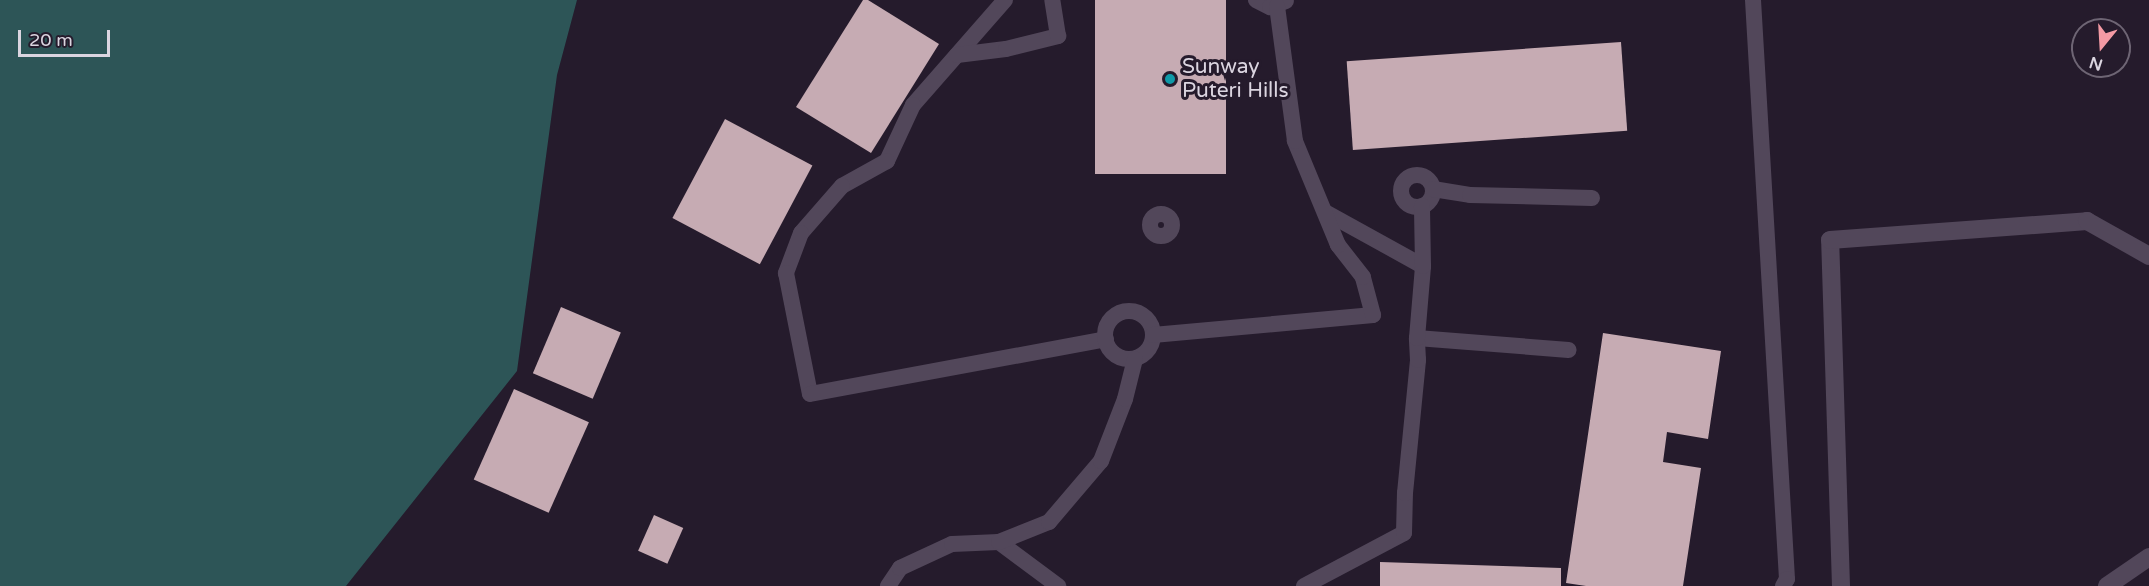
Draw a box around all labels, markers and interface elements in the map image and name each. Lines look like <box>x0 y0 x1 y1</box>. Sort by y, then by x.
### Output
scale bar <box>21 18 112 56</box>
north arrow <box>2071 18 2131 78</box>
text: 20 m <box>29 29 73 51</box>
text: N <box>2087 52 2105 75</box>
place label: Sunway Puteri Hills <box>1182 54 1289 104</box>
marker: Sunway Puteri Hills <box>1163 72 1177 86</box>

